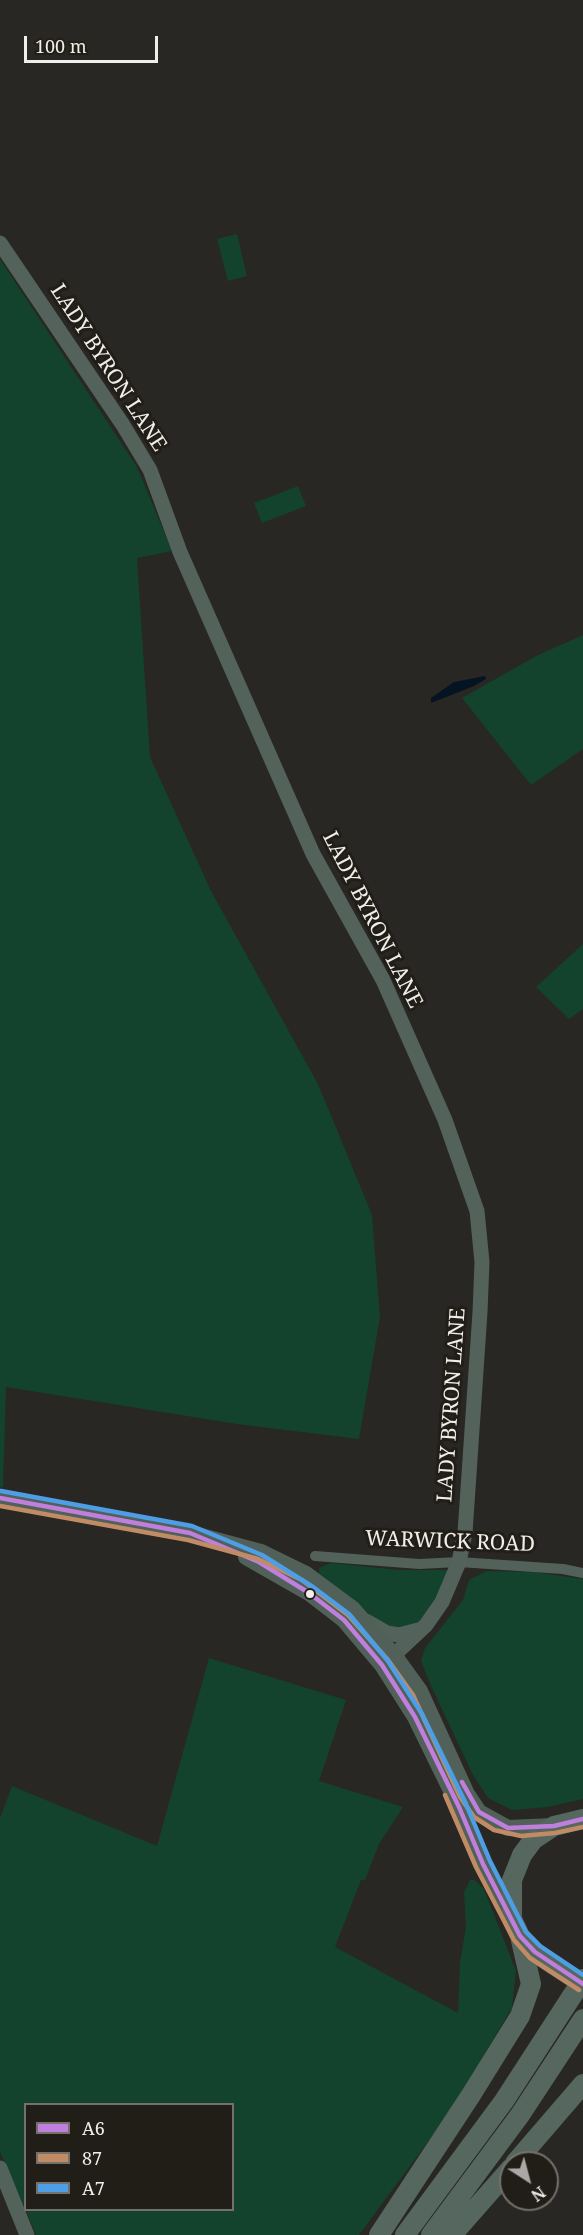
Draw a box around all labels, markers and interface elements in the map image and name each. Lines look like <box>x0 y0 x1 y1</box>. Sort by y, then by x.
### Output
scale bar <box>27 24 160 62</box>
text: 100 m <box>35 34 87 58</box>
street label: LADY BYRON LANE <box>44 280 172 456</box>
street label: LADY BYRON LANE <box>317 828 427 1012</box>
street label: LADY BYRON LANE <box>433 1307 471 1503</box>
street label: WARWICK ROAD <box>365 1526 535 1558</box>
unlabelled marker <box>304 1588 316 1600</box>
legend <box>24 2103 234 2211</box>
text: A6 <box>82 2116 105 2140</box>
text: 87 <box>82 2146 102 2170</box>
north arrow <box>499 2151 559 2211</box>
text: A7 <box>82 2176 105 2200</box>
text: N <box>527 2181 550 2207</box>

